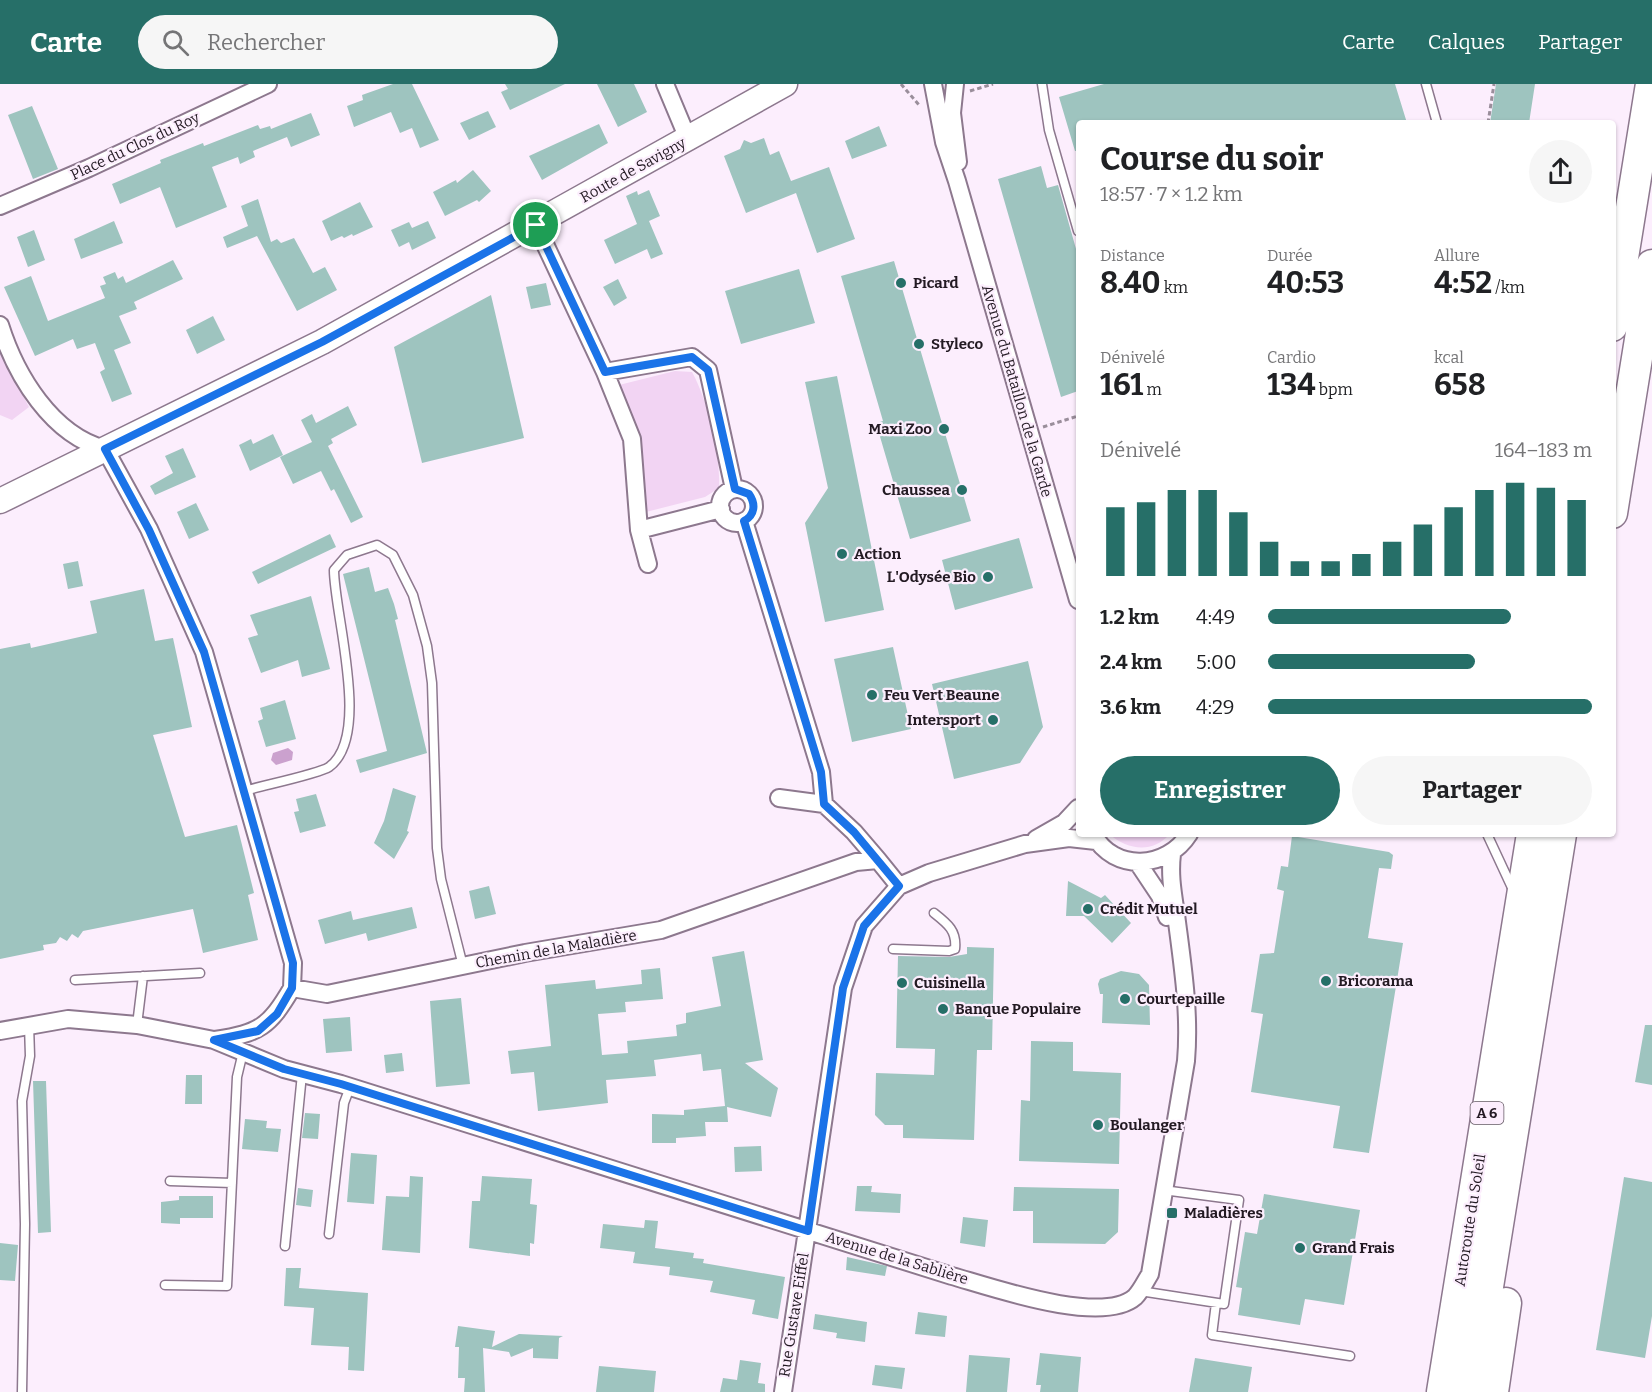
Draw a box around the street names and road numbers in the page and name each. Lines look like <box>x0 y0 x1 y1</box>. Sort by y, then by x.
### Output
street label: Place du Clos du Roy <box>68 108 202 184</box>
street label: Route de Savigny <box>577 134 689 206</box>
street label: Avenue du Bataillon de la Garde <box>978 283 1056 499</box>
street label: Chemin de la Maladière <box>474 926 638 972</box>
road number: A 6 <box>1470 1102 1504 1124</box>
street label: Autoroute du Soleil <box>1451 1152 1489 1288</box>
street label: Avenue de la Sablière <box>824 1228 970 1288</box>
street label: Rue Gustave Eiffel <box>775 1252 813 1378</box>

